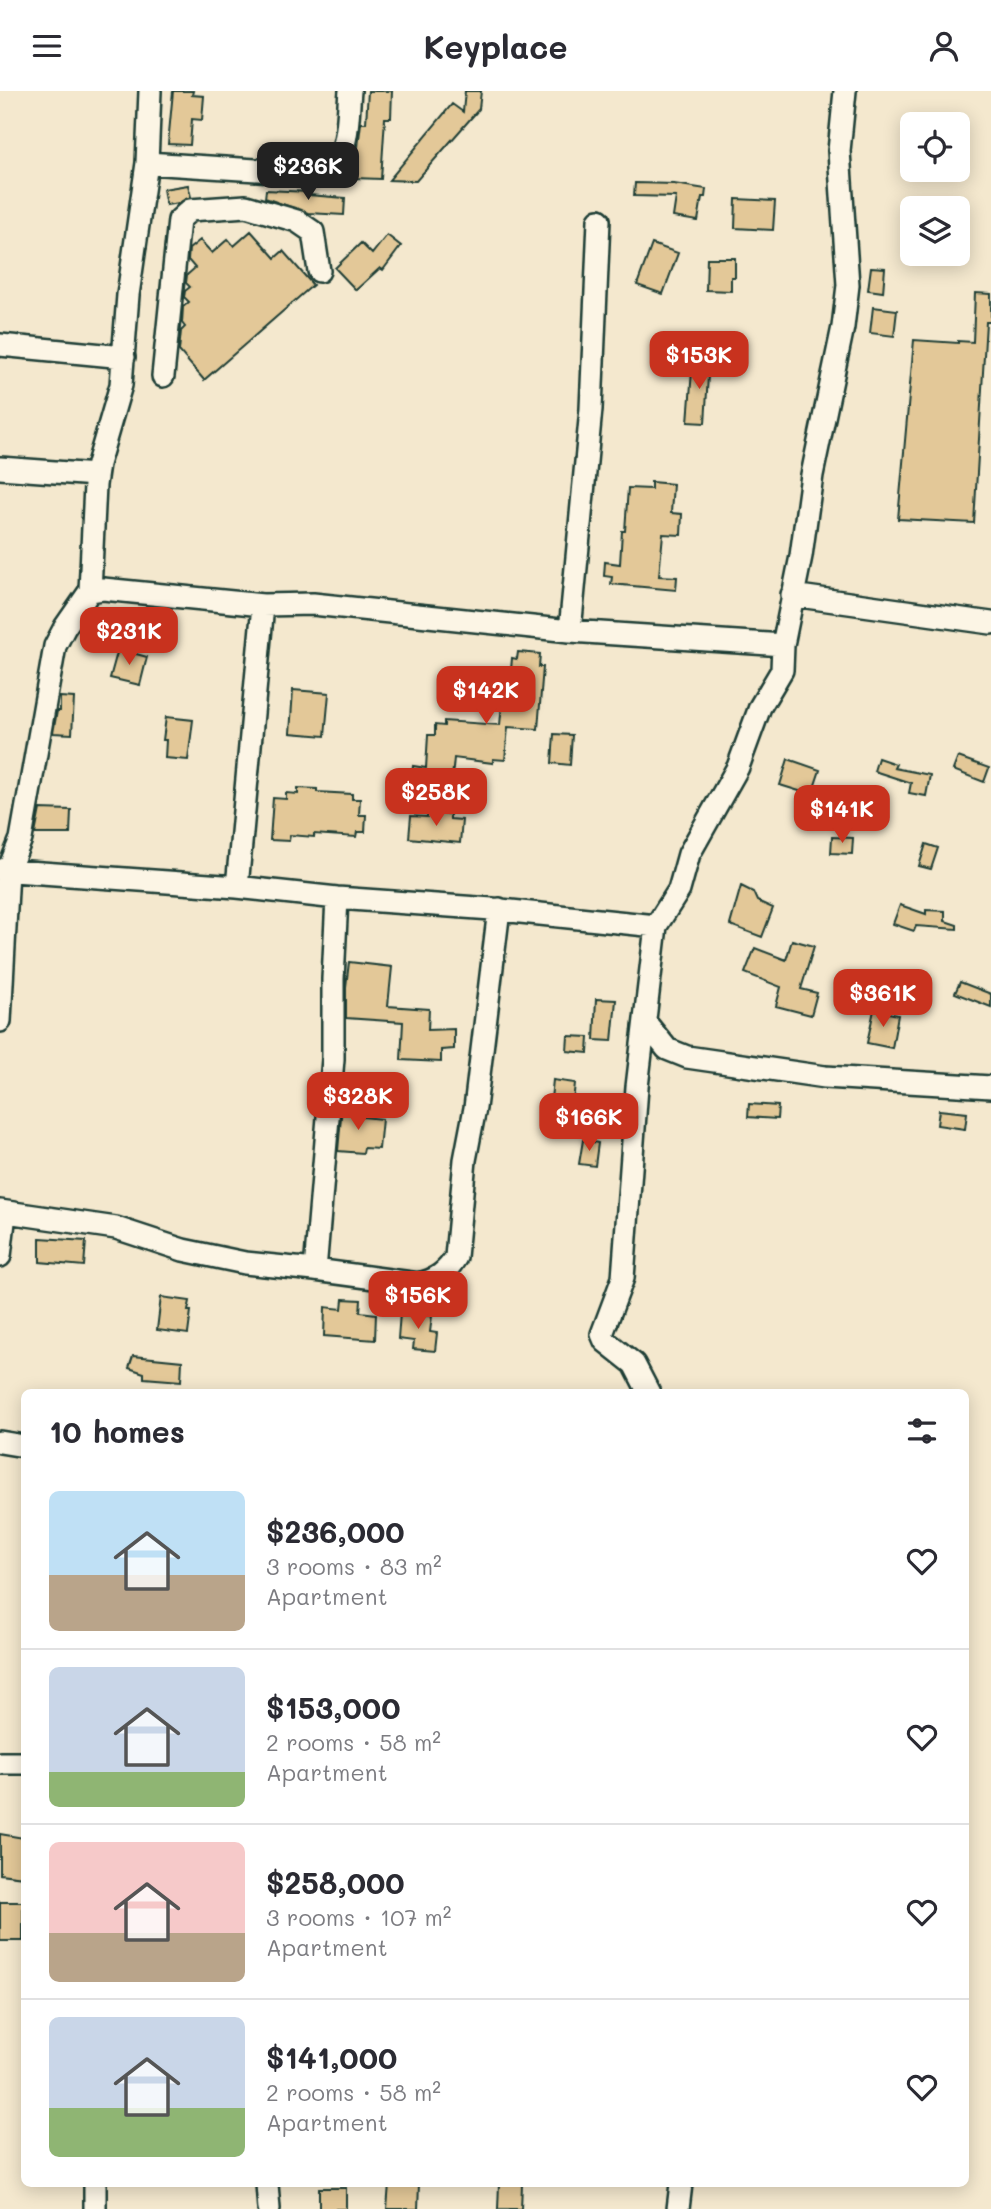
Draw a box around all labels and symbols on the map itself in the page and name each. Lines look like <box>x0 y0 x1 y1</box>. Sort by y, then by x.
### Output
pin: $236K <box>259 143 357 202</box>
pin: $153K <box>650 331 748 391</box>
pin: $231K <box>80 607 178 667</box>
pin: $142K <box>437 667 535 726</box>
pin: $258K <box>387 769 485 828</box>
pin: $141K <box>793 785 891 845</box>
pin: $361K <box>834 969 932 1029</box>
pin: $328K <box>309 1073 407 1132</box>
pin: $166K <box>540 1093 638 1153</box>
pin: $156K <box>369 1271 467 1331</box>

